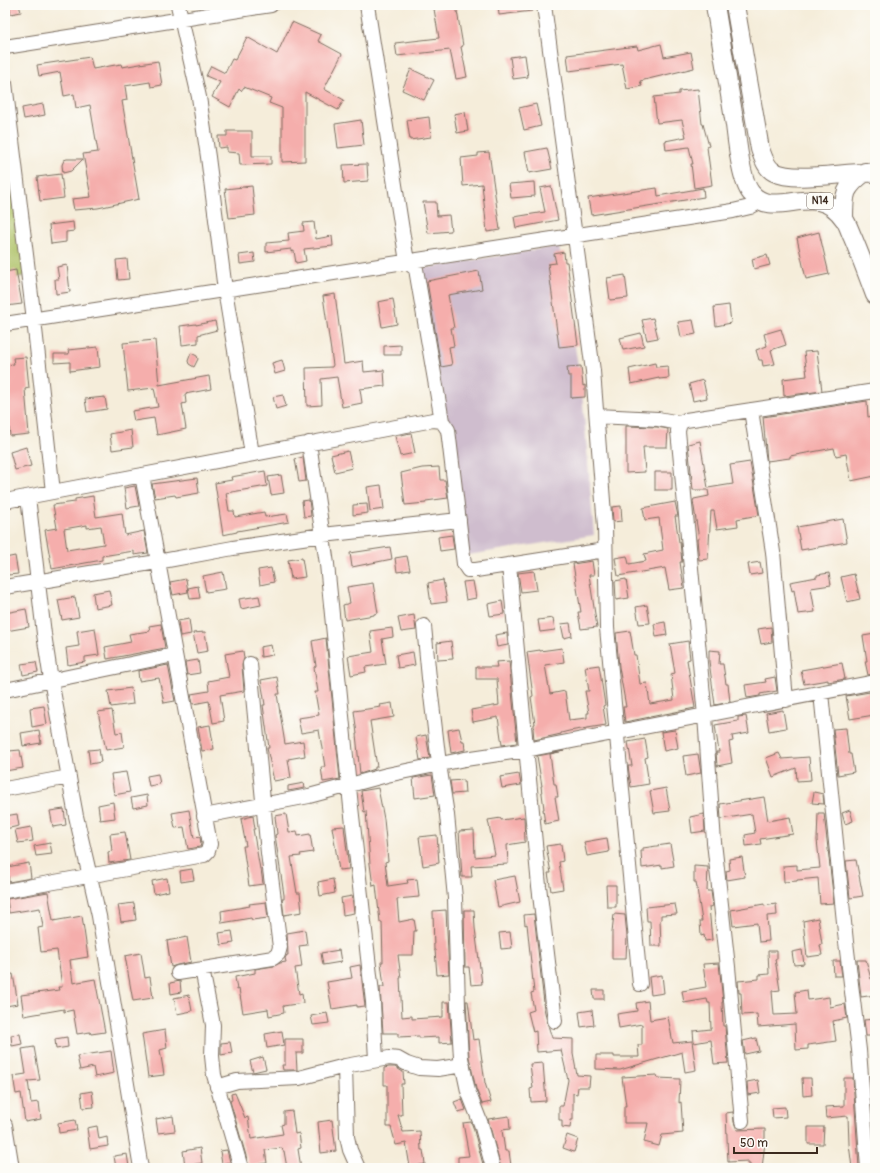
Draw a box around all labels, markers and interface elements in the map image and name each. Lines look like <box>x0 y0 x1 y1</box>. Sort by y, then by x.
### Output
road number: N14 <box>807 193 833 209</box>
scale bar <box>734 1129 817 1155</box>
text: 50 m <box>740 1136 768 1151</box>

